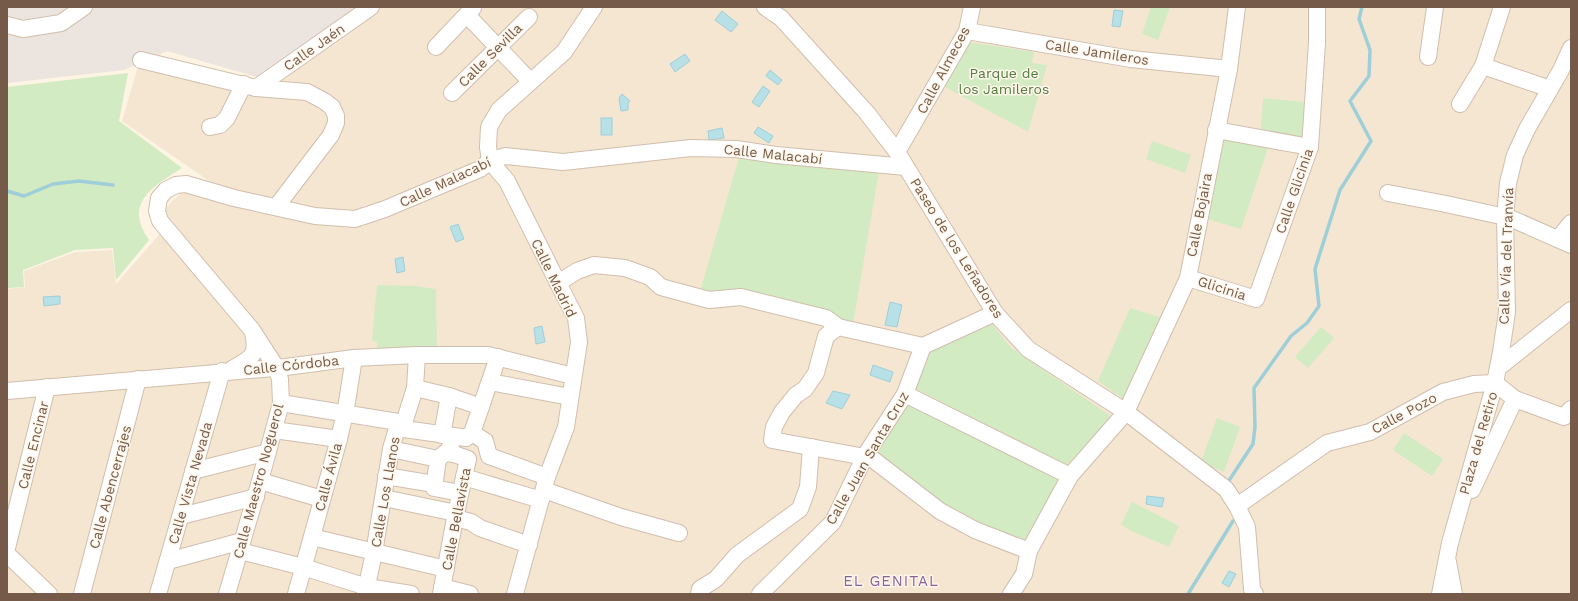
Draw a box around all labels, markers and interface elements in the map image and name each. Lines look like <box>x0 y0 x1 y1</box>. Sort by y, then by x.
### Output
street label: Calle Jaén <box>280 20 348 74</box>
street label: Calle Sevilla <box>455 20 525 90</box>
street label: Calle Almeces <box>913 24 973 116</box>
street label: Calle Jamileros <box>1044 36 1150 68</box>
park label: Parque de los Jamileros <box>959 65 1049 97</box>
street label: Calle Malacabí <box>723 141 823 167</box>
street label: Calle Glicinia <box>1272 146 1316 236</box>
street label: Calle Malacabí <box>397 154 494 210</box>
street label: Calle Bojaira <box>1183 172 1215 258</box>
street label: Paseo de los Leñadores <box>907 175 1007 321</box>
street label: Calle Vía del Tranvía <box>1496 187 1516 325</box>
street label: Calle Madrid <box>528 236 580 320</box>
street label: Glicinia <box>1196 273 1248 303</box>
street label: Calle Córdoba <box>242 352 340 378</box>
street label: Calle Juan Santa Cruz <box>822 388 912 528</box>
street label: Calle Pozo <box>1369 389 1439 437</box>
street label: Plaza del Retiro <box>1456 390 1500 496</box>
street label: Calle Encinar <box>14 399 52 491</box>
street label: Calle Maestro Noguerol <box>230 401 287 560</box>
street label: Calle Vista Nevada <box>165 420 215 546</box>
street label: Calle Abencerrajes <box>86 423 134 551</box>
street label: Calle Los Llanos <box>367 435 403 549</box>
street label: Calle Ávila <box>311 441 345 513</box>
street label: Calle Bellavista <box>438 466 474 572</box>
district label: EL GENITAL <box>843 572 939 590</box>

